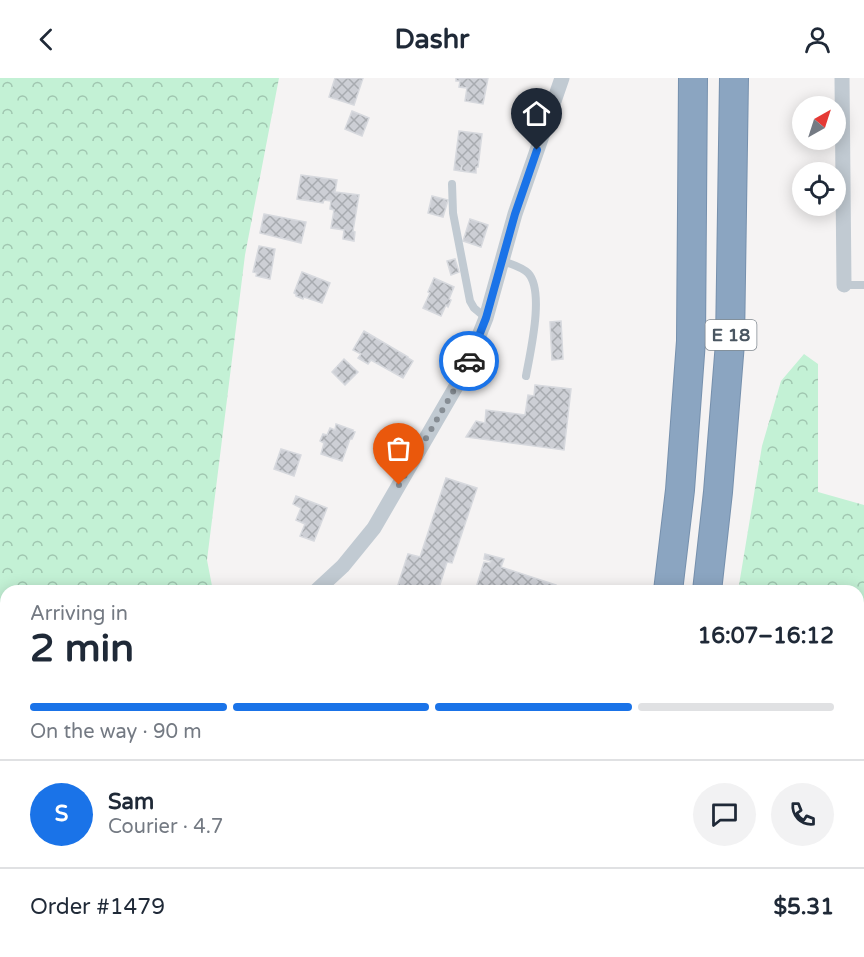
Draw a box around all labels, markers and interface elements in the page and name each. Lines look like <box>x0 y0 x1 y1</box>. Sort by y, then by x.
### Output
icon: back <box>30 23 63 56</box>
text: Dashr <box>395 23 469 56</box>
icon: person <box>801 23 834 56</box>
pin <box>511 88 562 150</box>
north arrow <box>792 96 846 150</box>
map controls <box>792 96 846 216</box>
icon: home <box>520 97 553 130</box>
button: locate <box>792 162 846 216</box>
road number: E 18 <box>706 320 756 350</box>
courier <box>439 331 499 391</box>
icon: car <box>453 345 486 378</box>
pin <box>373 423 424 485</box>
icon: bag <box>382 432 415 465</box>
text: Arriving in <box>30 602 128 626</box>
text: 16:07–16:12 <box>697 623 834 649</box>
text: 2 min <box>30 625 134 672</box>
text: On the way · 90 m <box>30 720 202 744</box>
button: chat <box>693 783 756 846</box>
button: phone <box>771 783 834 846</box>
text: Sam <box>108 789 154 815</box>
text: S <box>55 801 68 827</box>
text: Courier · 4.7 <box>108 815 223 839</box>
text: Order #1479 <box>30 894 165 920</box>
text: $5.31 <box>773 894 834 920</box>

